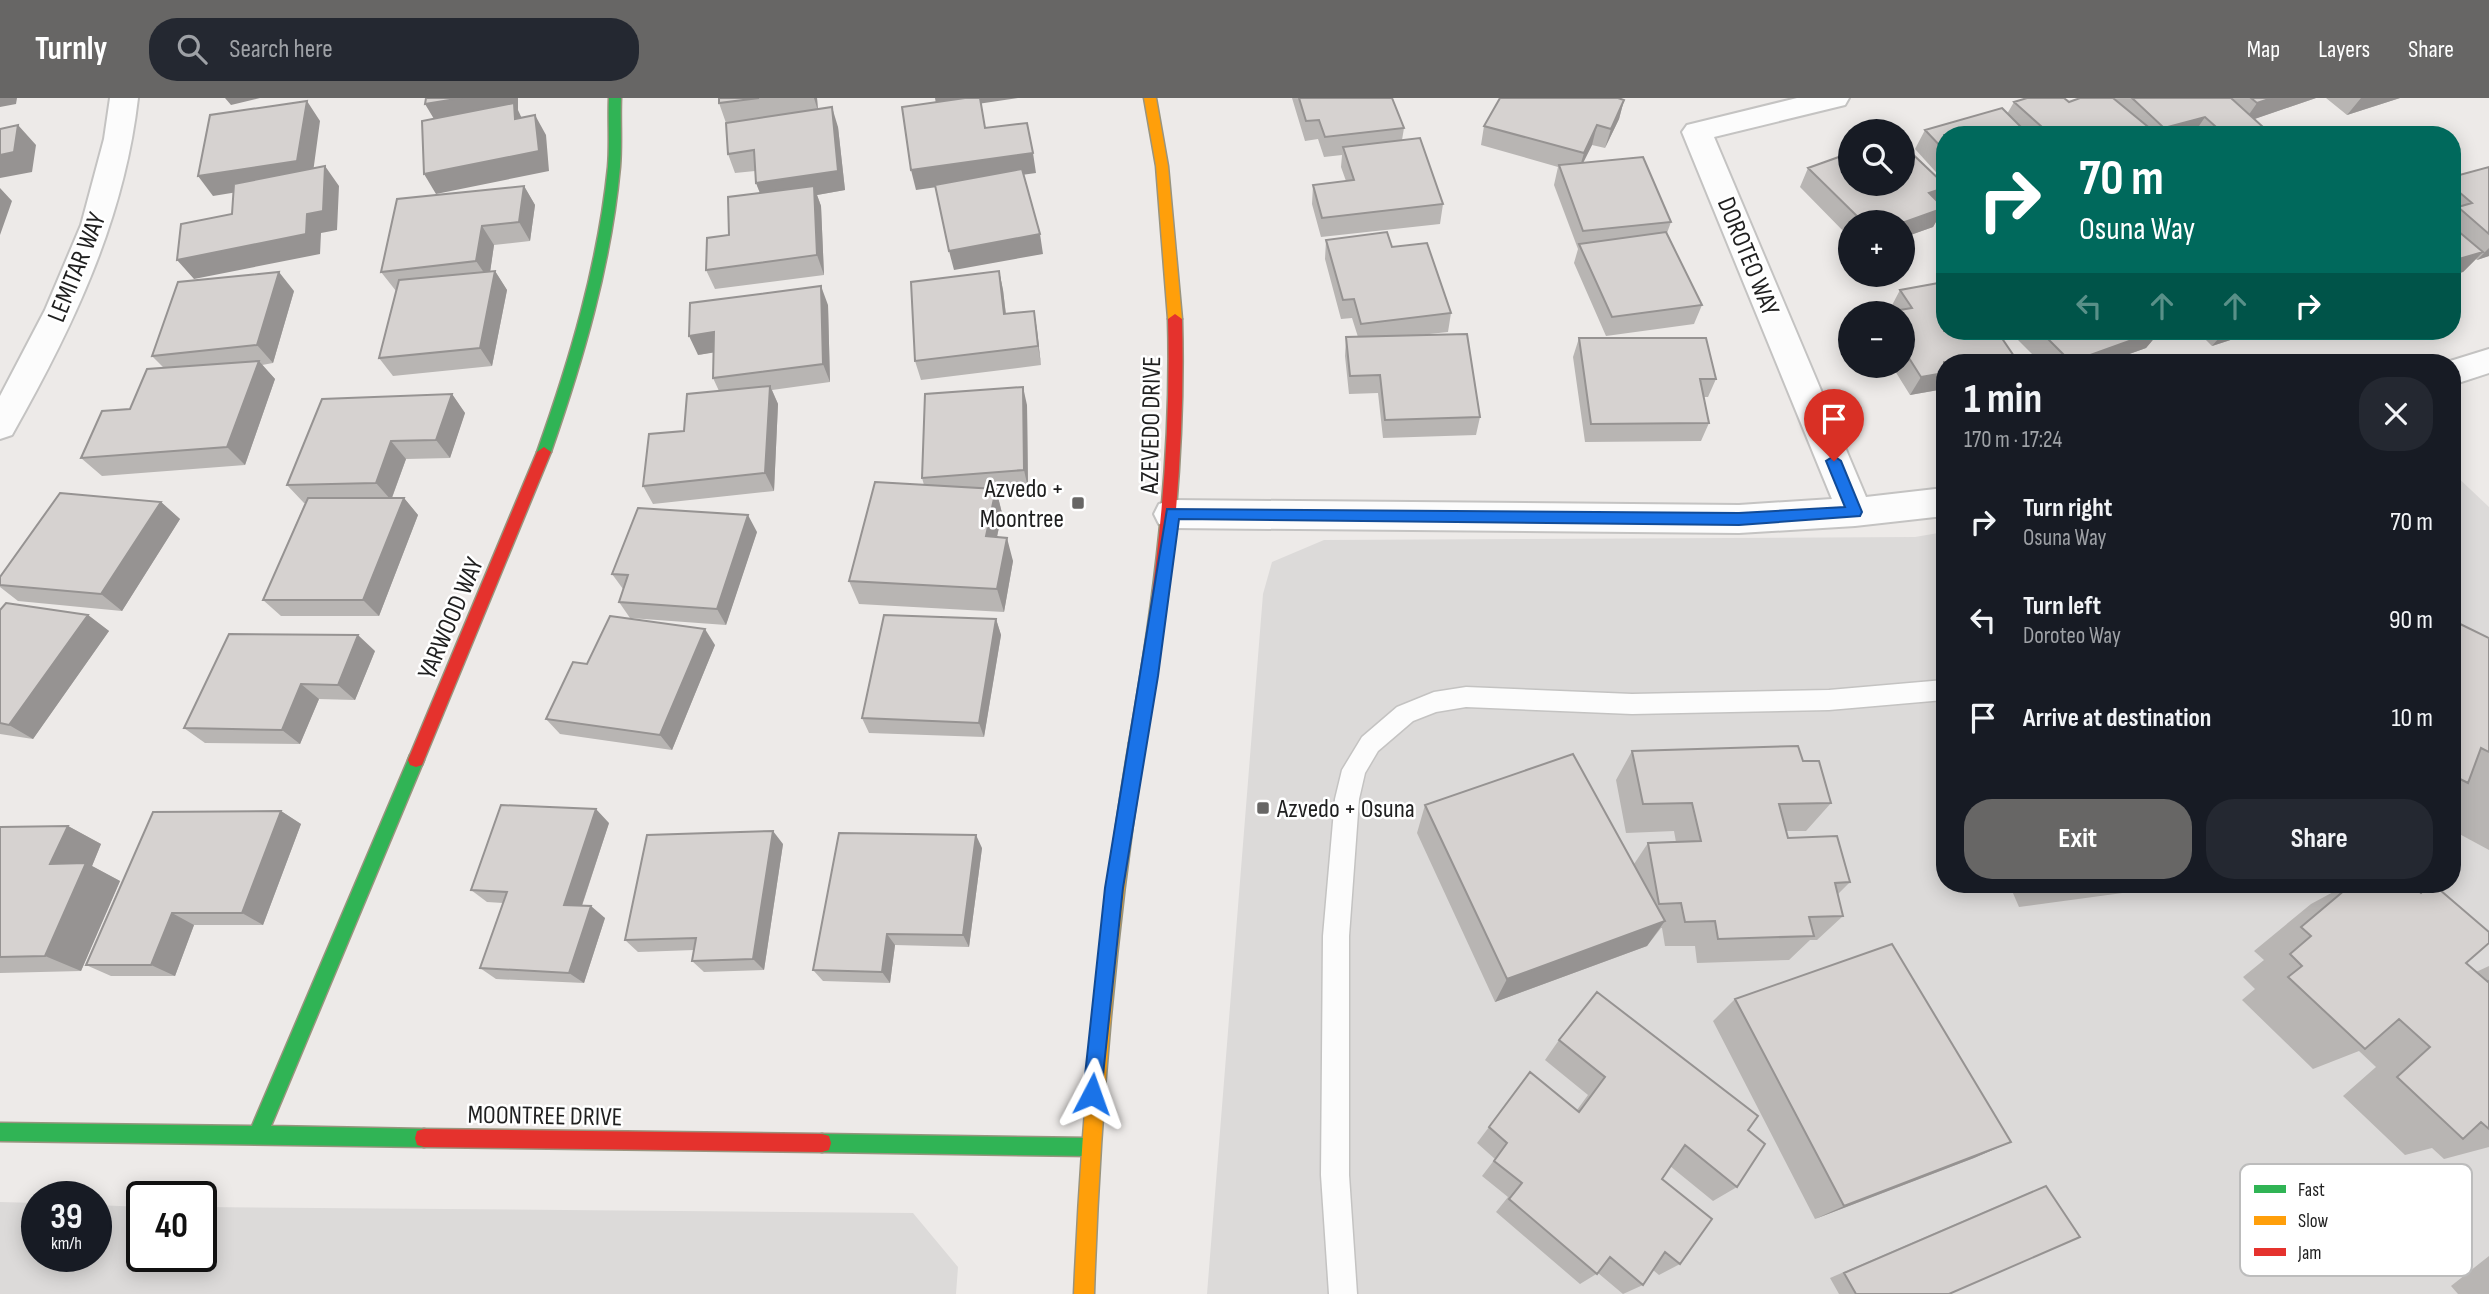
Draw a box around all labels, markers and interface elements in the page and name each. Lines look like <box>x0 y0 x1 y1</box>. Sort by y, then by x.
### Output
search box <box>149 18 639 81</box>
text: Turnly <box>35 29 107 69</box>
icon: search <box>173 30 211 68</box>
text: Search here <box>229 34 333 65</box>
text: Map <box>2247 35 2280 64</box>
text: Layers <box>2318 35 2370 64</box>
text: Share <box>2408 35 2454 64</box>
map controls <box>1838 119 1915 378</box>
button: search <box>1838 119 1915 196</box>
text: 70 m <box>2079 150 2164 209</box>
icon: right <box>1964 154 2055 245</box>
street label: DOROTEO WAY <box>1710 193 1785 320</box>
street label: LEMITAR WAY <box>41 208 113 327</box>
button: + <box>1838 210 1915 287</box>
text: Osuna Way <box>2079 210 2195 249</box>
icon: left <box>2070 287 2108 325</box>
icon: ahead <box>2143 287 2181 325</box>
icon: ahead <box>2216 287 2254 325</box>
icon: right <box>2289 287 2327 325</box>
button: − <box>1838 301 1915 378</box>
street label: AZEVEDO DRIVE <box>1135 356 1168 495</box>
text: 1 min <box>1964 374 2042 425</box>
button: close <box>2359 377 2433 451</box>
pin <box>1804 389 1864 461</box>
icon: arrive <box>1815 400 1853 438</box>
text: 170 m · 17:24 <box>1964 426 2062 454</box>
place label: Azvedo + Moontree <box>980 474 1064 535</box>
text: Turn right <box>2023 493 2112 524</box>
marker: Azvedo + Moontree <box>1070 495 1086 511</box>
icon: right <box>1964 503 2002 541</box>
text: 70 m <box>2390 507 2433 538</box>
text: Osuna Way <box>2023 524 2107 552</box>
street label: YARWOOD WAY <box>412 553 491 684</box>
text: Turn left <box>2023 591 2101 622</box>
icon: left <box>1964 601 2002 639</box>
text: 90 m <box>2389 605 2433 636</box>
text: Doroteo Way <box>2023 622 2121 650</box>
icon: arrive <box>1964 699 2002 737</box>
text: Arrive at destination <box>2023 703 2211 734</box>
text: 10 m <box>2391 703 2433 734</box>
place label: Azvedo + Osuna <box>1276 794 1415 825</box>
button: Exit <box>1964 799 2192 879</box>
button: Share <box>2206 799 2433 879</box>
marker: Azvedo + Osuna <box>1255 800 1271 816</box>
position arrow <box>1055 1057 1129 1131</box>
street label: MOONTREE DRIVE <box>467 1100 623 1133</box>
legend <box>2240 1164 2472 1276</box>
text: Fast <box>2298 1179 2325 1202</box>
speed limit sign: 40 <box>126 1181 217 1272</box>
text: 39 <box>50 1196 83 1239</box>
text: Slow <box>2298 1210 2328 1233</box>
text: km/h <box>51 1233 82 1254</box>
text: Jam <box>2297 1242 2321 1265</box>

